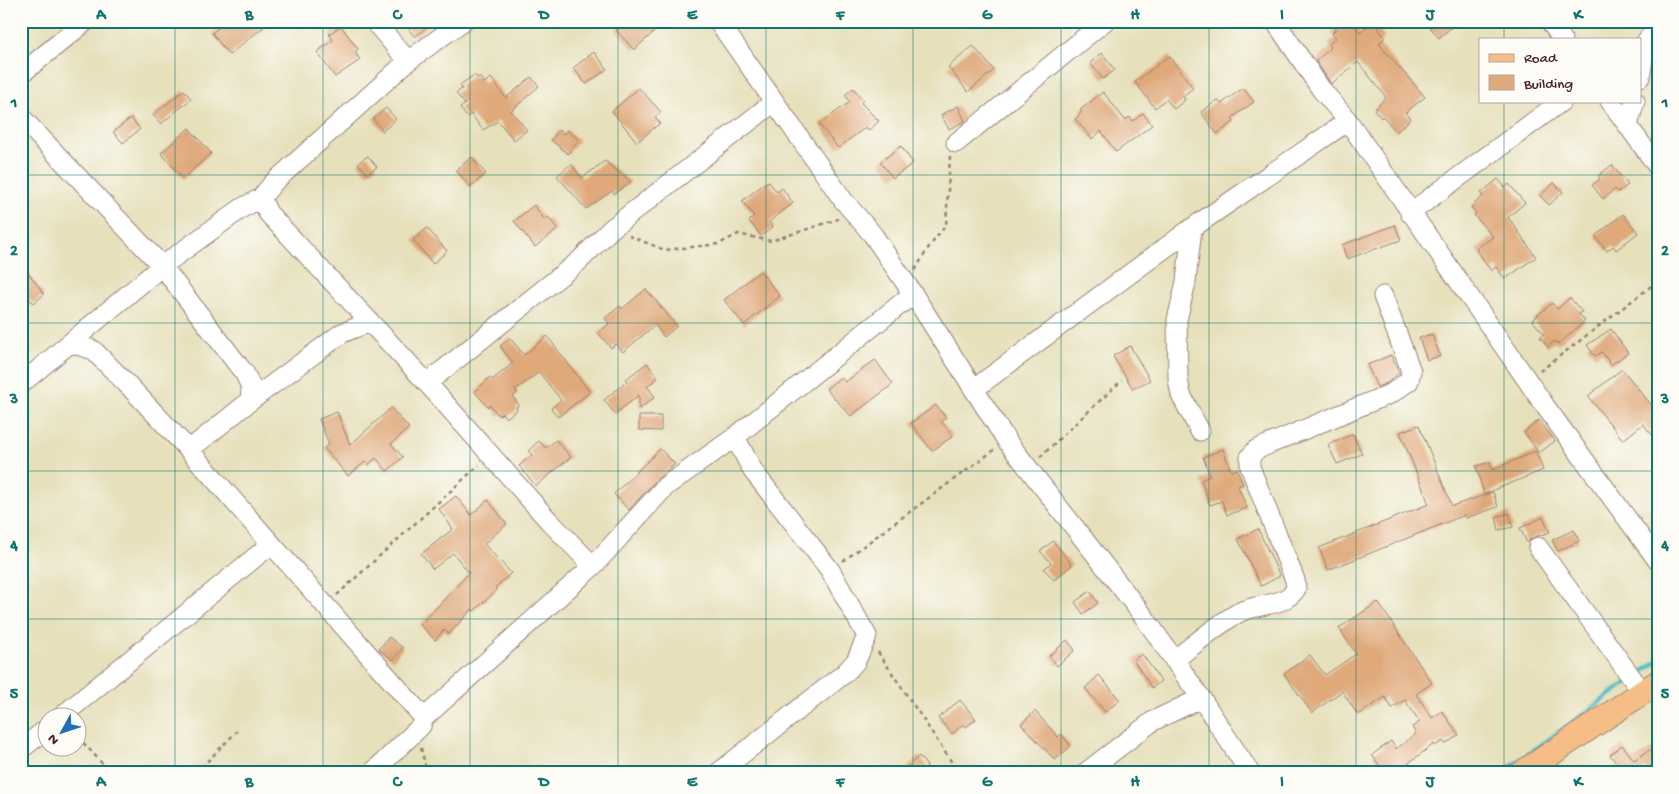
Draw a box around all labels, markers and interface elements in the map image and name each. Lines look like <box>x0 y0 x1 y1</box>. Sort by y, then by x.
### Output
text: A <box>95 7 107 26</box>
text: B <box>244 7 254 26</box>
text: C <box>392 7 403 26</box>
text: D <box>537 7 550 26</box>
text: E <box>687 7 698 26</box>
text: F <box>835 7 846 26</box>
text: G <box>982 7 993 26</box>
text: H <box>1130 7 1140 26</box>
text: I <box>1280 7 1284 26</box>
text: J <box>1425 7 1436 26</box>
text: K <box>1573 7 1585 26</box>
legend <box>1479 38 1642 102</box>
text: Road <box>1524 50 1558 68</box>
text: Building <box>1523 76 1573 94</box>
text: 1 <box>10 95 17 114</box>
text: 1 <box>1661 95 1668 114</box>
text: 2 <box>10 243 18 262</box>
text: 2 <box>1661 243 1669 262</box>
text: 3 <box>9 391 18 410</box>
text: 3 <box>1660 391 1669 410</box>
text: 4 <box>9 538 18 557</box>
text: 4 <box>1660 538 1669 557</box>
text: 5 <box>10 686 19 705</box>
text: 5 <box>1661 686 1670 705</box>
north arrow <box>38 706 88 756</box>
text: N <box>45 730 63 748</box>
text: A <box>95 774 107 793</box>
text: B <box>244 774 254 793</box>
text: C <box>392 774 403 793</box>
text: D <box>537 774 550 793</box>
text: E <box>687 774 698 793</box>
text: F <box>835 774 846 793</box>
text: G <box>982 774 993 793</box>
text: H <box>1130 774 1140 793</box>
text: I <box>1280 774 1284 793</box>
text: J <box>1425 774 1436 793</box>
text: K <box>1573 774 1585 793</box>

